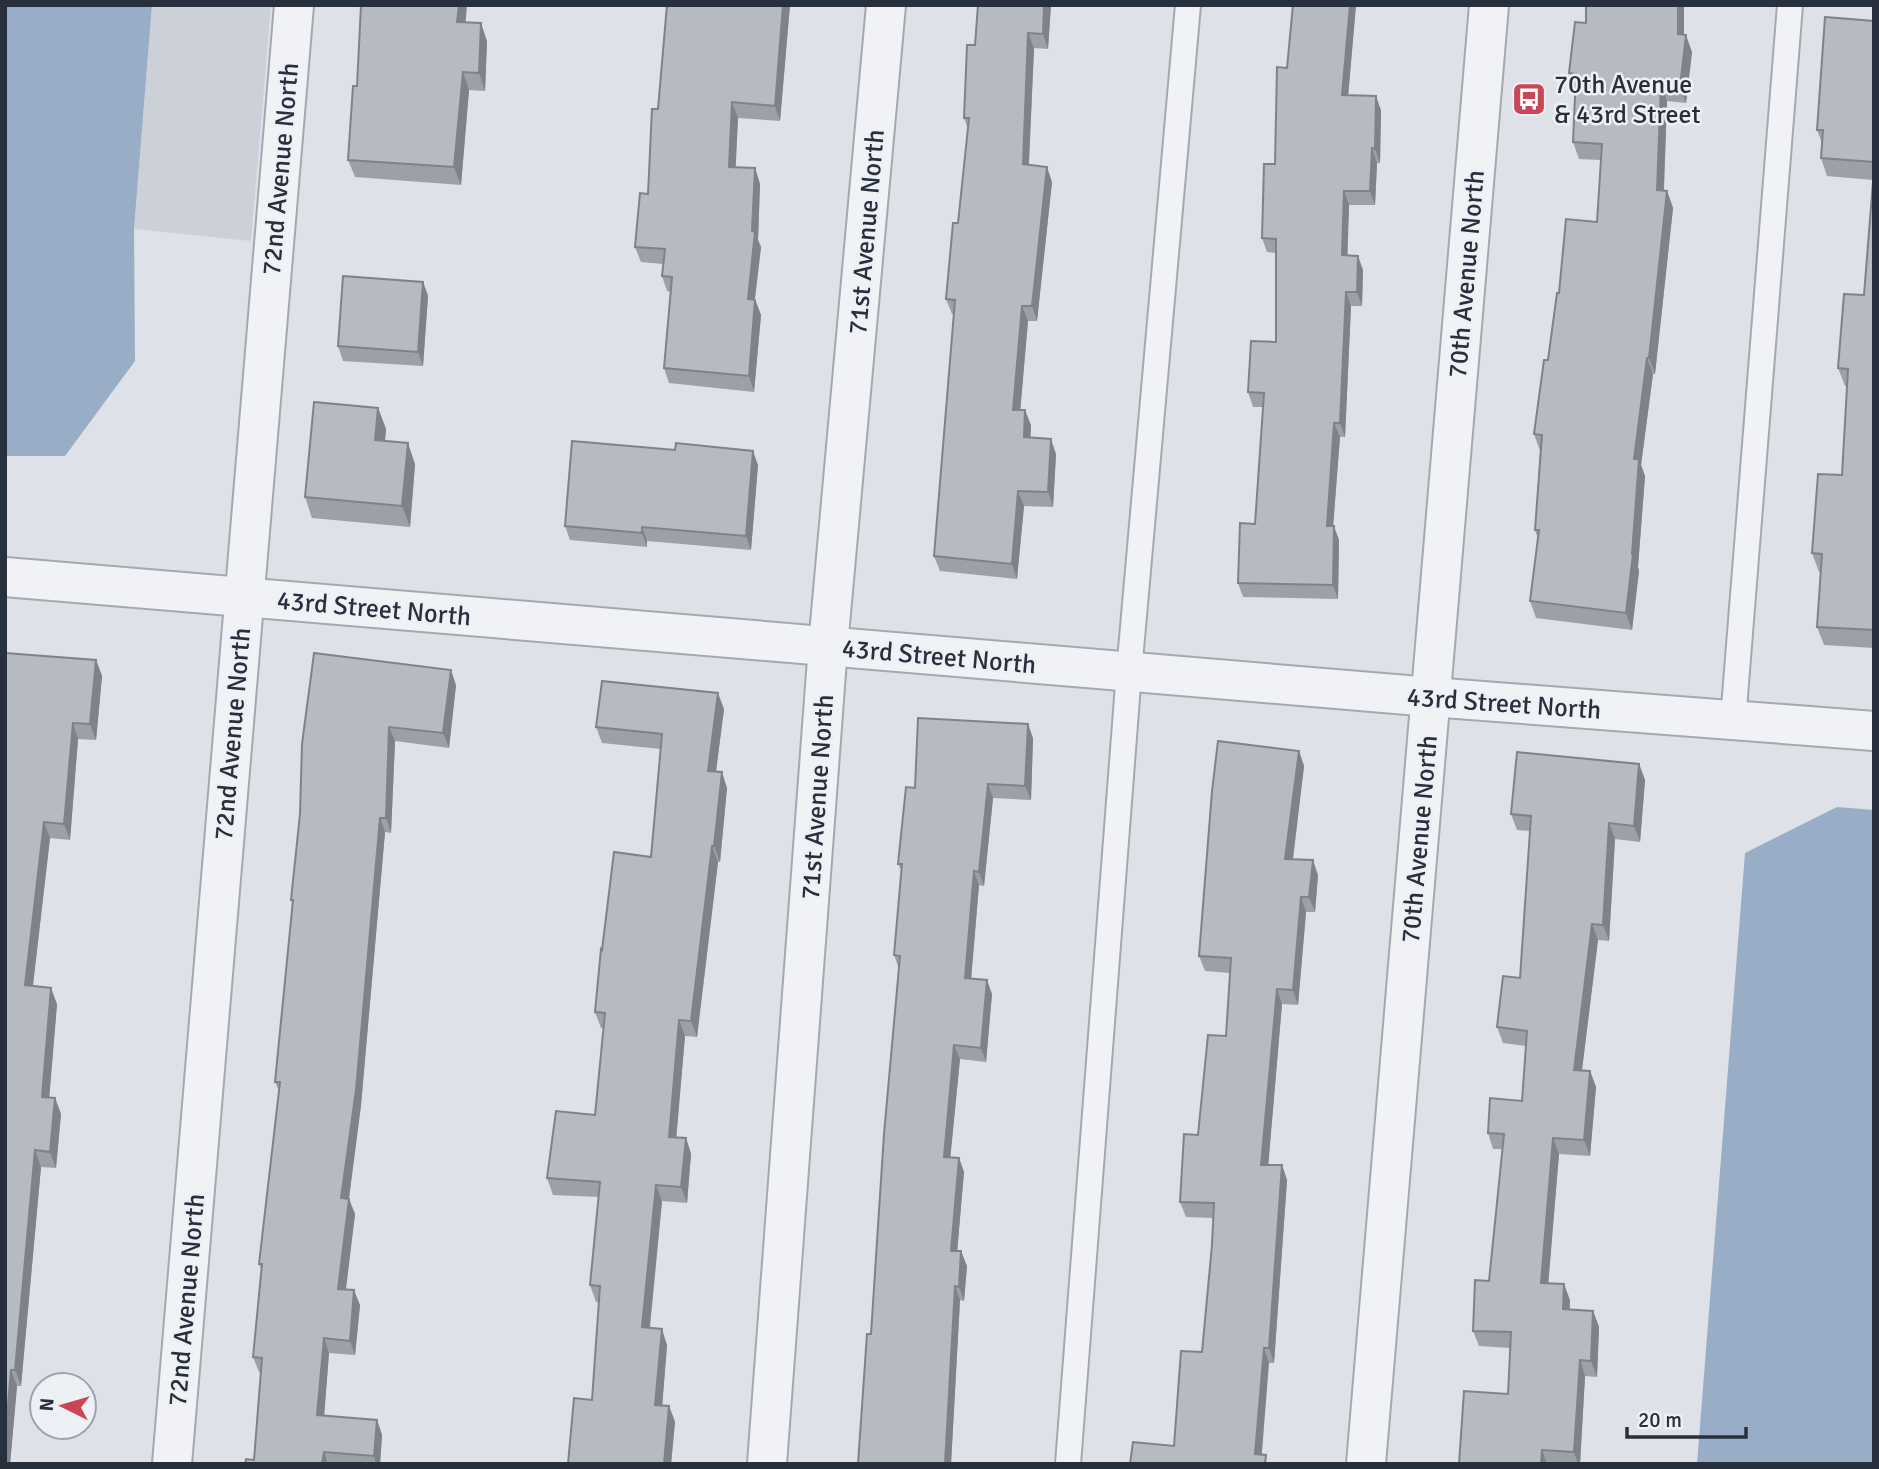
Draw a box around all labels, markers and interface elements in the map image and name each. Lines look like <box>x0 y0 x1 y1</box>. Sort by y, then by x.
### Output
street label: 72nd Avenue North <box>256 61 306 277</box>
place label: 70th Avenue & 43rd Street <box>1554 69 1701 131</box>
bus stop icon: 70th Avenue & 43rd Street <box>1510 80 1548 118</box>
street label: 71st Avenue North <box>842 128 892 336</box>
street label: 70th Avenue North <box>1442 169 1492 379</box>
street label: 43rd Street North <box>275 585 472 633</box>
street label: 72nd Avenue North <box>208 626 258 842</box>
street label: 43rd Street North <box>840 633 1037 681</box>
street label: 43rd Street North <box>1406 681 1602 727</box>
street label: 71st Avenue North <box>795 693 841 901</box>
street label: 70th Avenue North <box>1395 734 1445 944</box>
street label: 72nd Avenue North <box>162 1192 212 1408</box>
north arrow <box>28 1371 98 1441</box>
scale bar <box>1627 1396 1746 1440</box>
text: N <box>35 1397 60 1412</box>
text: 20 m <box>1638 1407 1682 1433</box>

